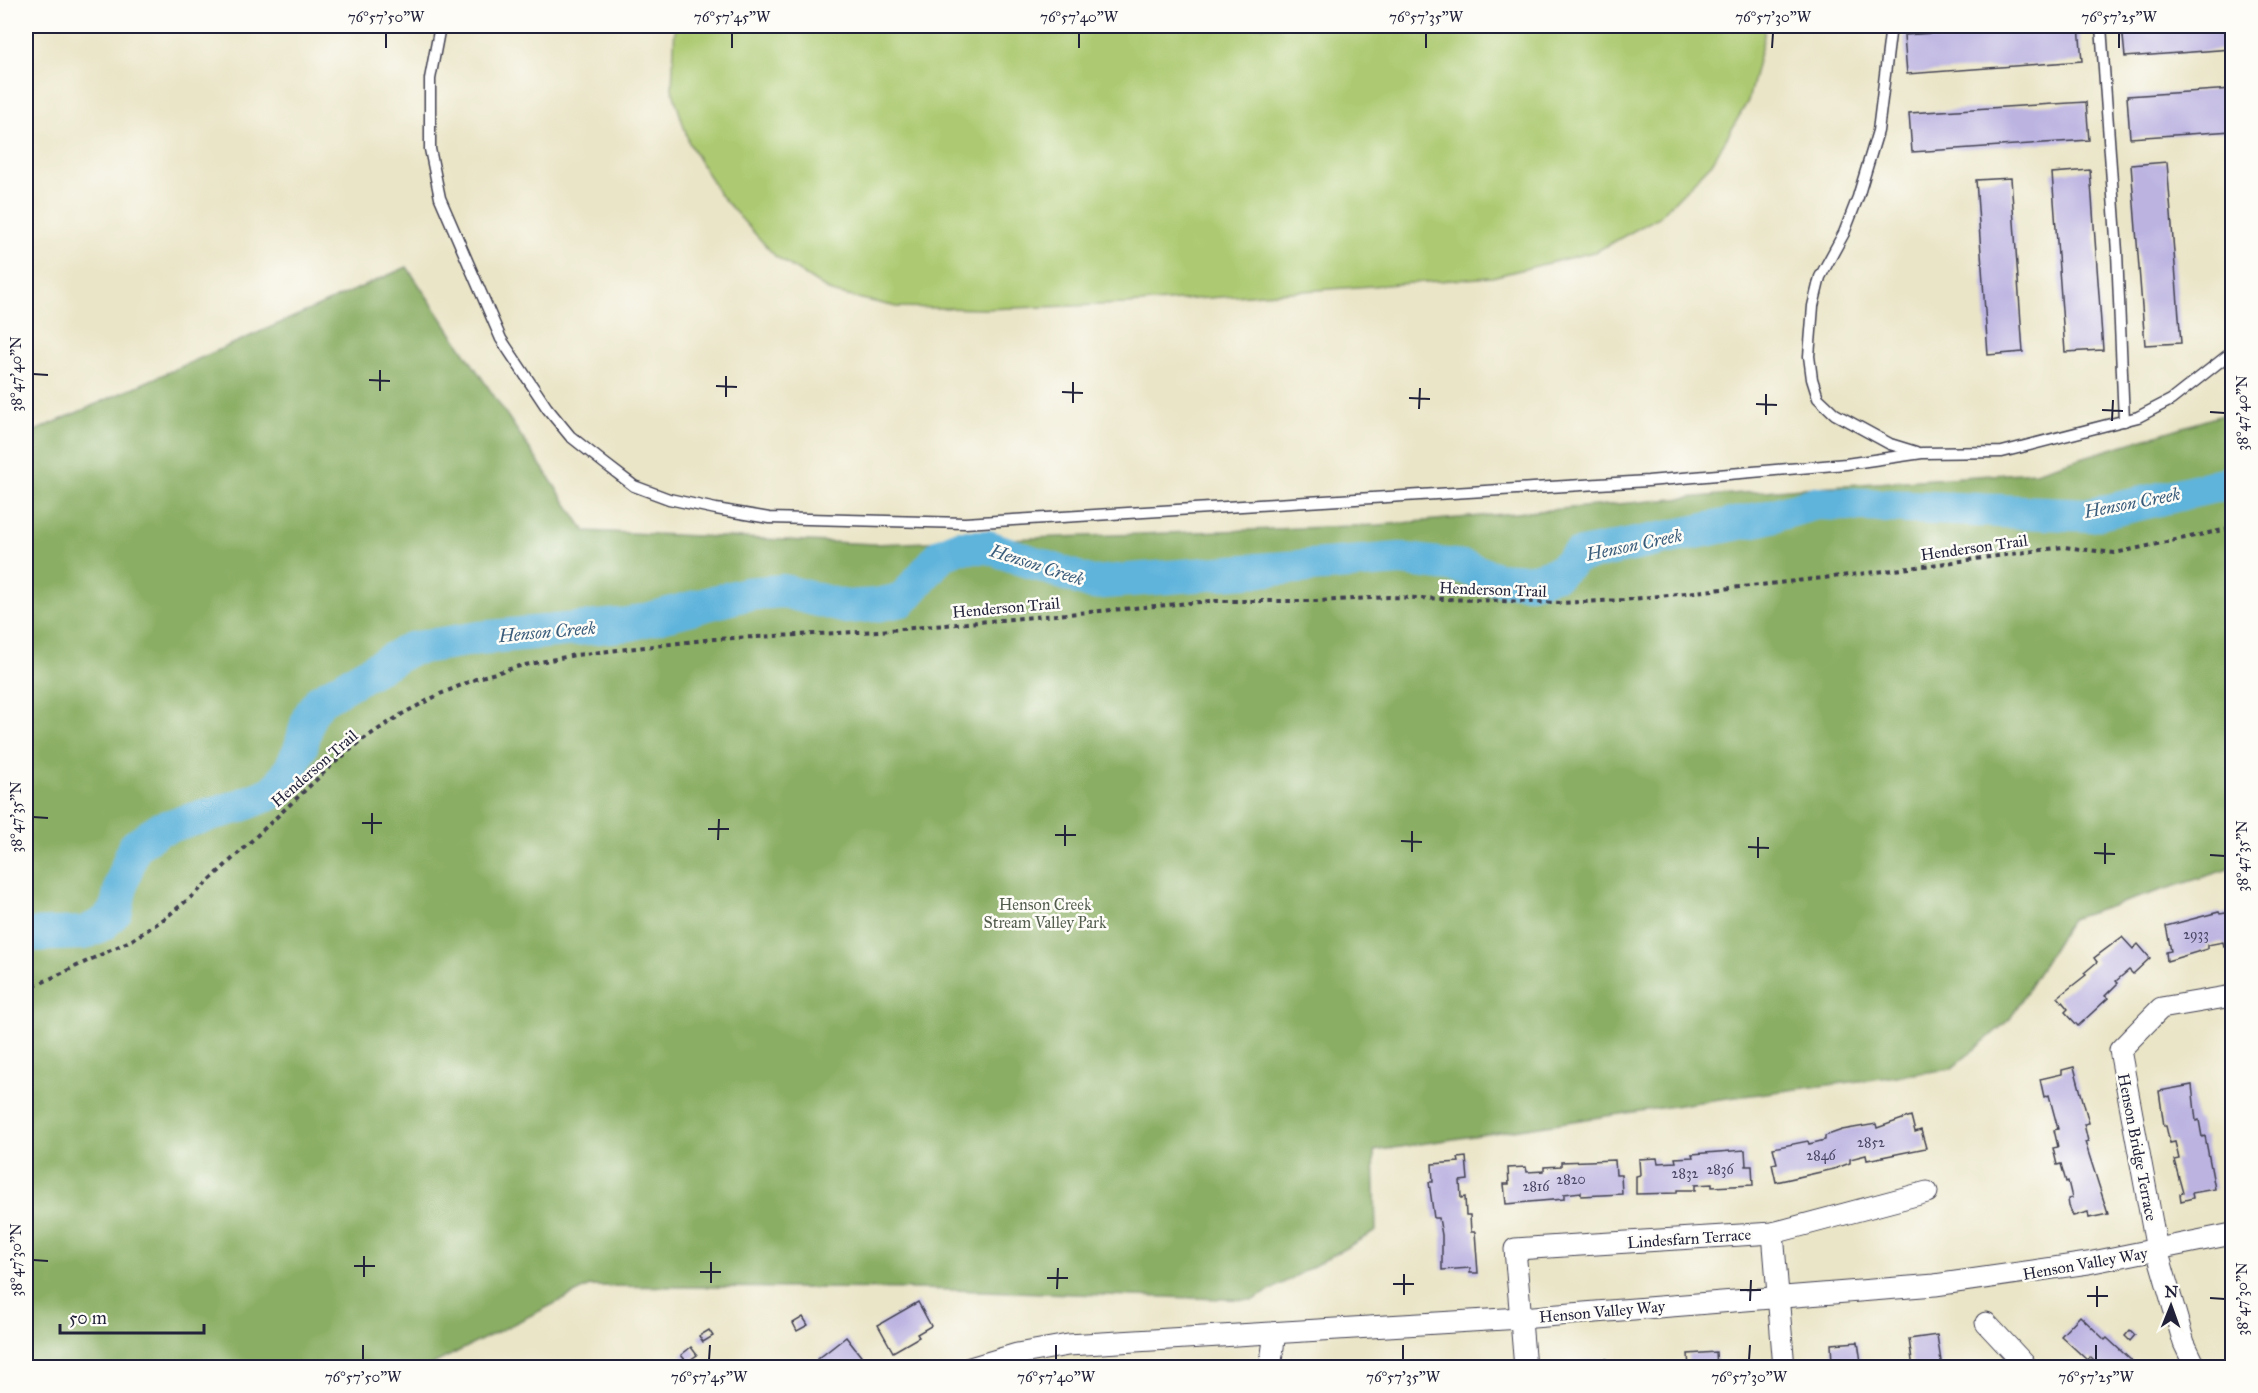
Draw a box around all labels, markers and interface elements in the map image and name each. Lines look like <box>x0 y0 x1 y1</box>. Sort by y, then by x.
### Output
text: 76°57'50"W <box>348 8 425 26</box>
text: 76°57'45"W <box>694 8 771 26</box>
text: 76°57'40"W <box>1040 8 1119 26</box>
text: 76°57'35"W <box>1389 8 1464 26</box>
text: 76°57'30"W <box>1735 8 1812 26</box>
text: 76°57'25"W <box>2081 8 2157 26</box>
text: 38°47'40"N <box>7 336 25 412</box>
text: 38°47'40"N <box>2233 375 2251 451</box>
water label: Henson Creek <box>2081 483 2182 523</box>
water label: Henson Creek <box>1583 524 1684 566</box>
street label: Henderson Trail <box>1919 530 2029 564</box>
water label: Henson Creek <box>986 539 1087 591</box>
street label: Henderson Trail <box>1439 578 1548 601</box>
street label: Henderson Trail <box>951 593 1061 622</box>
water label: Henson Creek <box>496 617 597 647</box>
street label: Henderson Trail <box>267 725 362 811</box>
text: 38°47'35"N <box>7 781 25 853</box>
text: 38°47'35"N <box>2233 820 2251 892</box>
park label: Henson Creek Stream Valley Park <box>984 895 1107 932</box>
house number: 2933 <box>2183 926 2209 943</box>
street label: Henson Bridge Terrace <box>2113 1072 2161 1223</box>
house number: 2852 <box>1857 1134 1885 1151</box>
house number: 2846 <box>1806 1147 1836 1164</box>
house number: 2836 <box>1706 1161 1734 1178</box>
house number: 2832 <box>1672 1165 1699 1182</box>
house number: 2820 <box>1556 1171 1586 1188</box>
house number: 2816 <box>1522 1178 1550 1195</box>
text: 38°47'30"N <box>7 1223 25 1297</box>
street label: Lindesfarn Terrace <box>1626 1225 1752 1252</box>
street label: Henson Valley Way <box>2021 1243 2149 1284</box>
text: 38°47'30"N <box>2233 1262 2251 1336</box>
north arrow <box>2141 1276 2201 1336</box>
text: N <box>2164 1282 2179 1301</box>
street label: Henson Valley Way <box>1538 1296 1666 1326</box>
scale bar <box>60 1297 204 1335</box>
text: 50 m <box>69 1307 107 1329</box>
text: 76°57'50"W <box>325 1368 402 1386</box>
text: 76°57'45"W <box>671 1368 748 1386</box>
text: 76°57'40"W <box>1017 1368 1096 1386</box>
text: 76°57'35"W <box>1366 1368 1441 1386</box>
text: 76°57'30"W <box>1711 1368 1788 1386</box>
text: 76°57'25"W <box>2058 1368 2134 1386</box>

